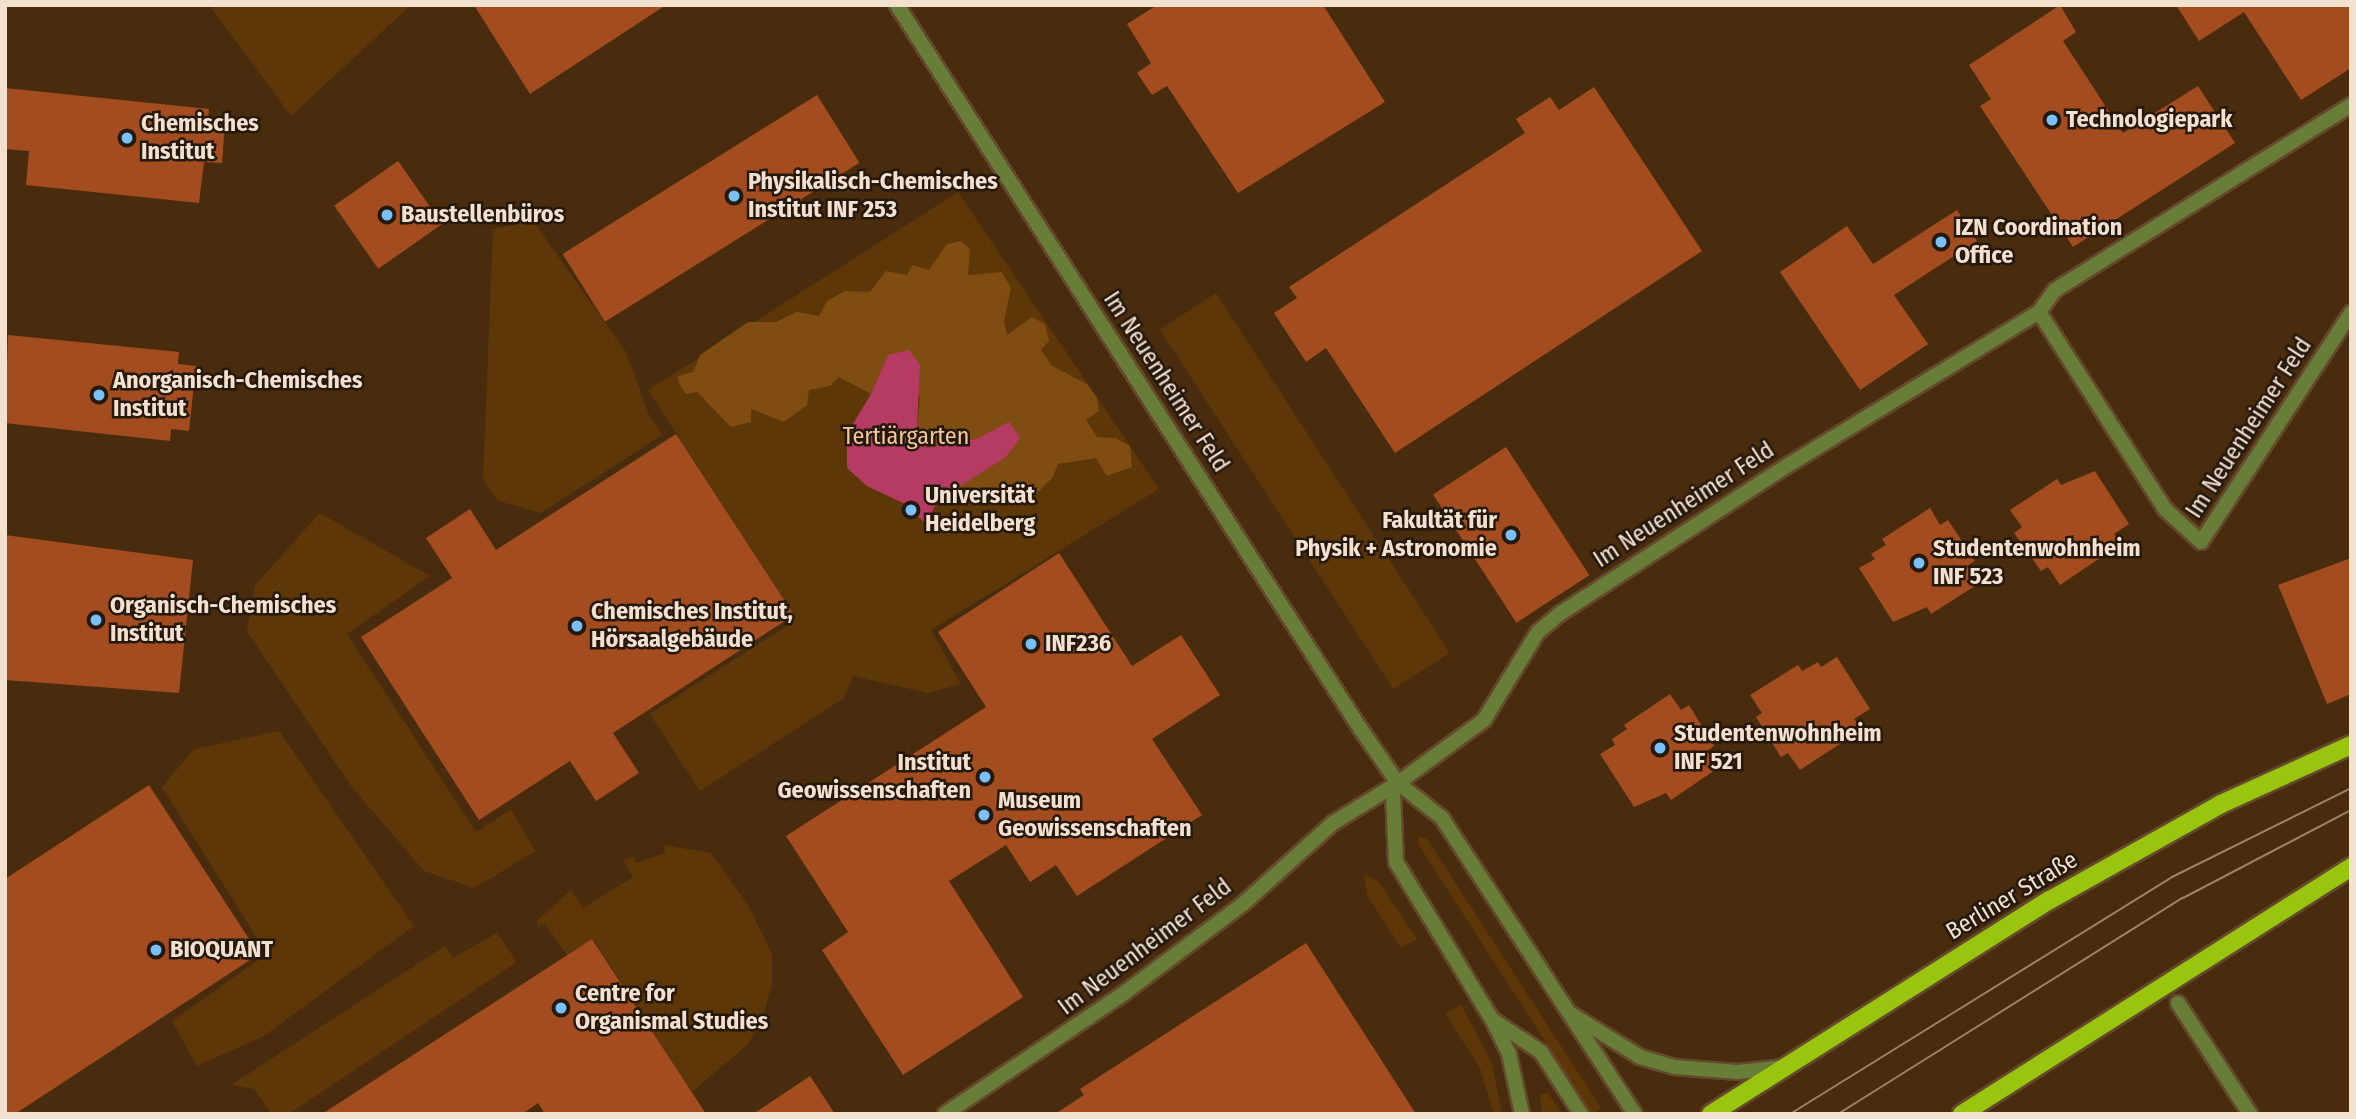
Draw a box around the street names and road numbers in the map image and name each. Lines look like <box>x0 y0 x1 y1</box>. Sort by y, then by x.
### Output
street label: Im Neuenheimer Feld <box>1097 286 1235 478</box>
street label: Im Neuenheimer Feld <box>2180 332 2318 524</box>
street label: Im Neuenheimer Feld <box>1588 436 1780 574</box>
street label: Berliner Straße <box>1941 846 2083 946</box>
street label: Im Neuenheimer Feld <box>1053 873 1237 1021</box>

